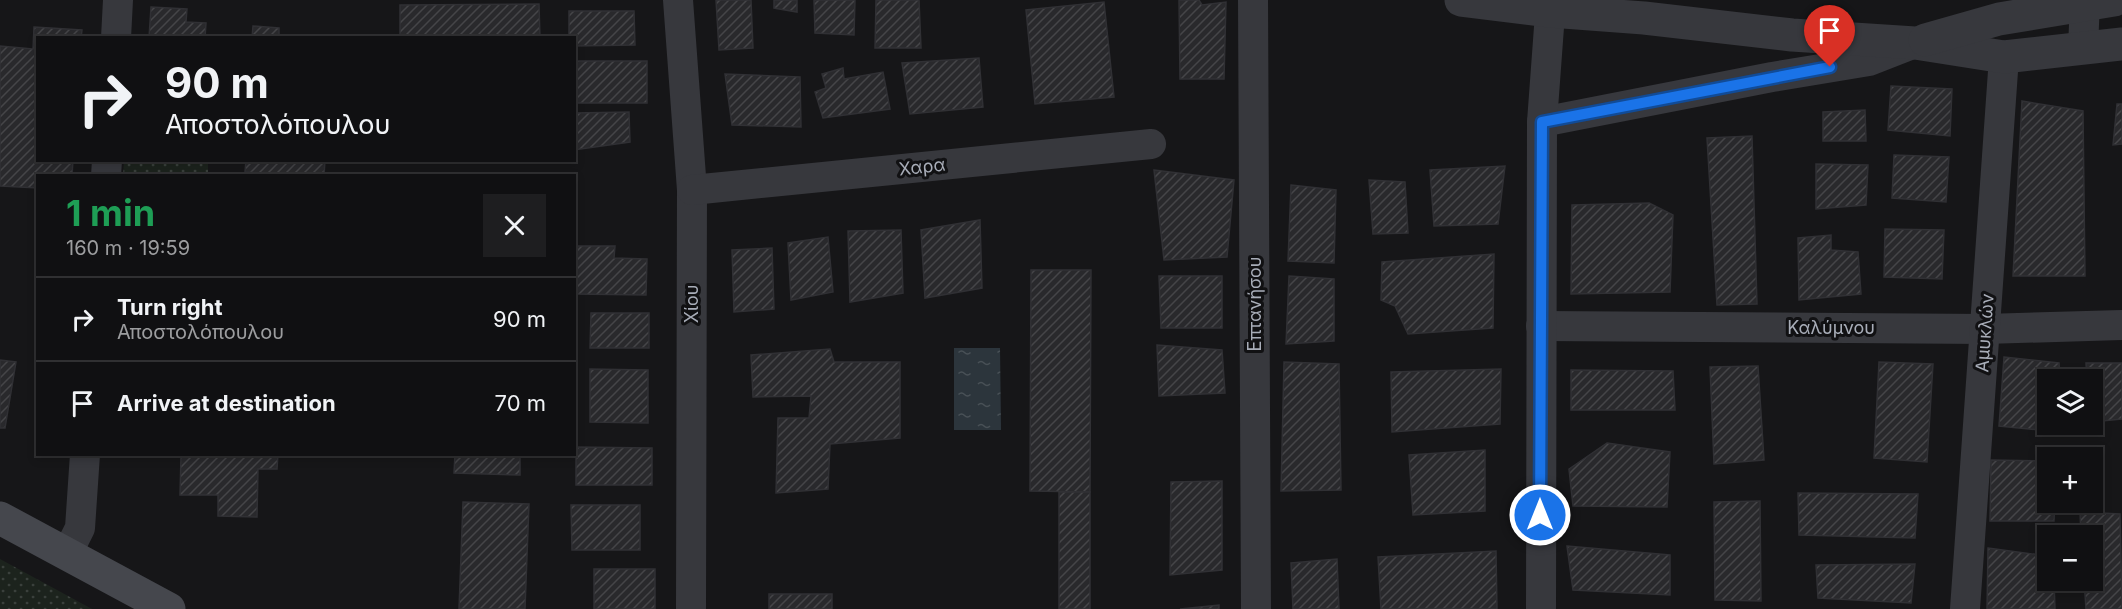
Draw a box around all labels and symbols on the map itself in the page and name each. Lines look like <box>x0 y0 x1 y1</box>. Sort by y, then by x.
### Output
pin <box>1804 5 1855 67</box>
street label: Χαρα <box>898 154 946 179</box>
street label: Επτανήσου <box>1244 257 1265 351</box>
street label: Χίου <box>681 285 702 323</box>
street label: Αμυκλών <box>1971 292 1998 373</box>
street label: Καλύμνου <box>1787 317 1875 338</box>
position arrow <box>1508 483 1572 547</box>

